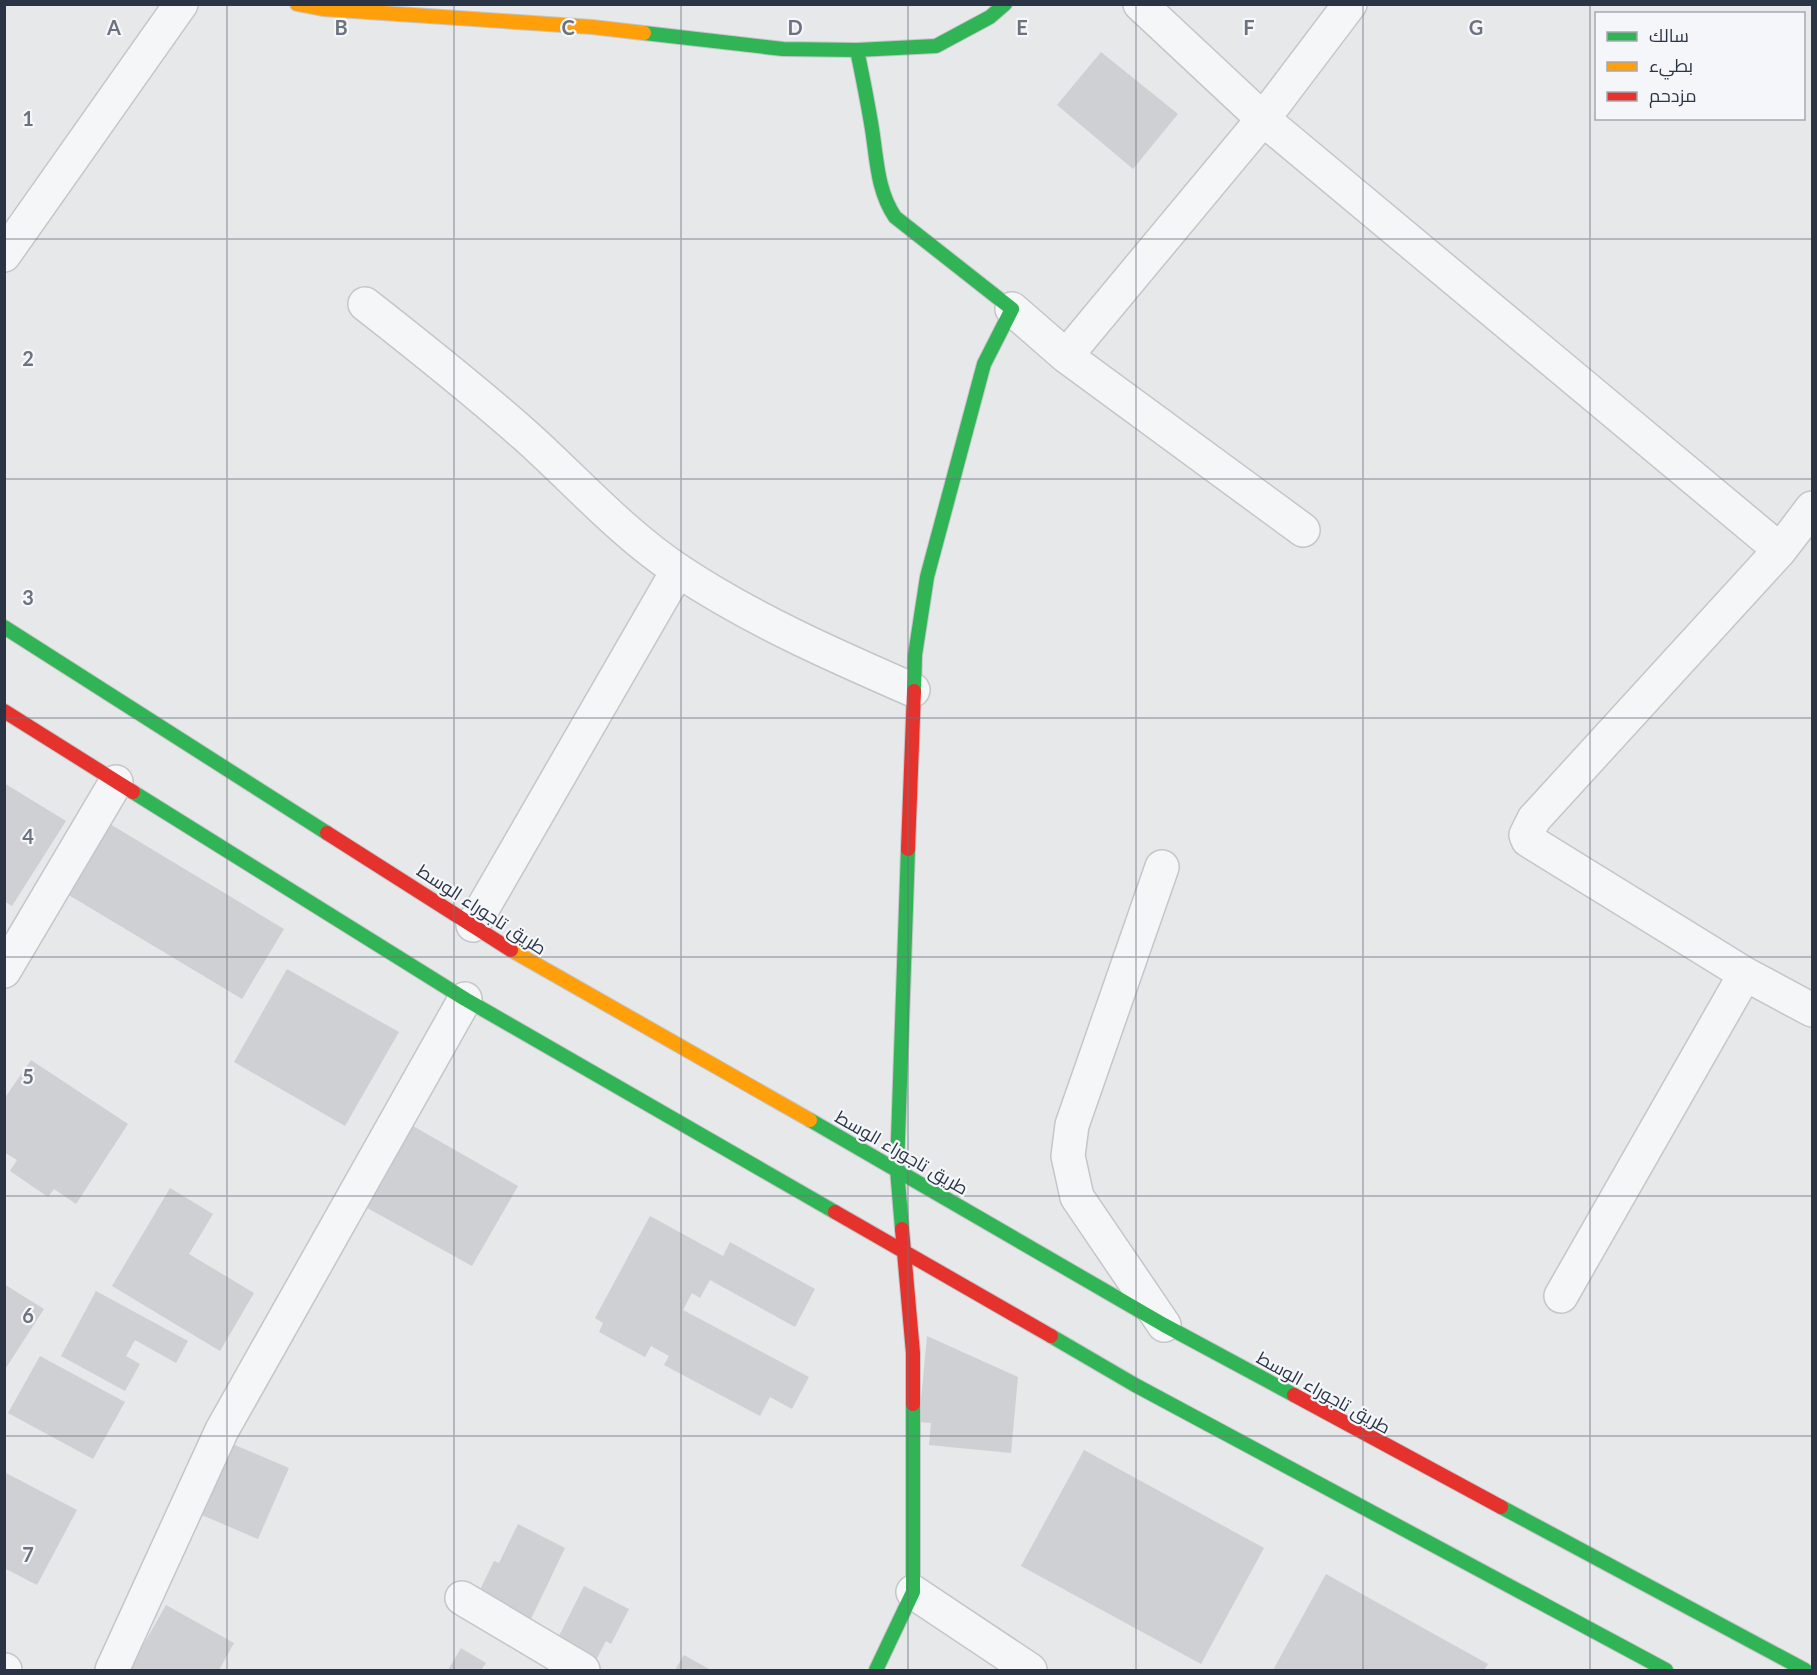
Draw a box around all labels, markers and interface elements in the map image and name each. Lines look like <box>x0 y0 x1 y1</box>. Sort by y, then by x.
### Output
legend <box>1595 12 1805 120</box>
text: A <box>106 15 121 39</box>
text: B <box>334 15 348 39</box>
text: C <box>561 15 575 39</box>
text: D <box>787 15 803 39</box>
text: E <box>1016 15 1028 39</box>
text: F <box>1243 15 1255 39</box>
text: G <box>1469 15 1483 39</box>
text: سالك <box>1649 24 1689 46</box>
text: بطيء <box>1649 54 1693 80</box>
text: مزدحم <box>1649 84 1697 108</box>
text: 1 <box>22 106 34 130</box>
text: 2 <box>22 346 34 370</box>
text: 3 <box>22 585 34 609</box>
text: 4 <box>22 824 34 848</box>
street label: طريق تاجوراء الوسط <box>412 859 551 961</box>
text: 5 <box>22 1064 34 1088</box>
street label: طريق تاجوراء الوسط <box>831 1105 972 1201</box>
text: 6 <box>22 1303 34 1327</box>
street label: طريق تاجوراء الوسط <box>1252 1346 1395 1440</box>
text: 7 <box>22 1542 34 1566</box>

